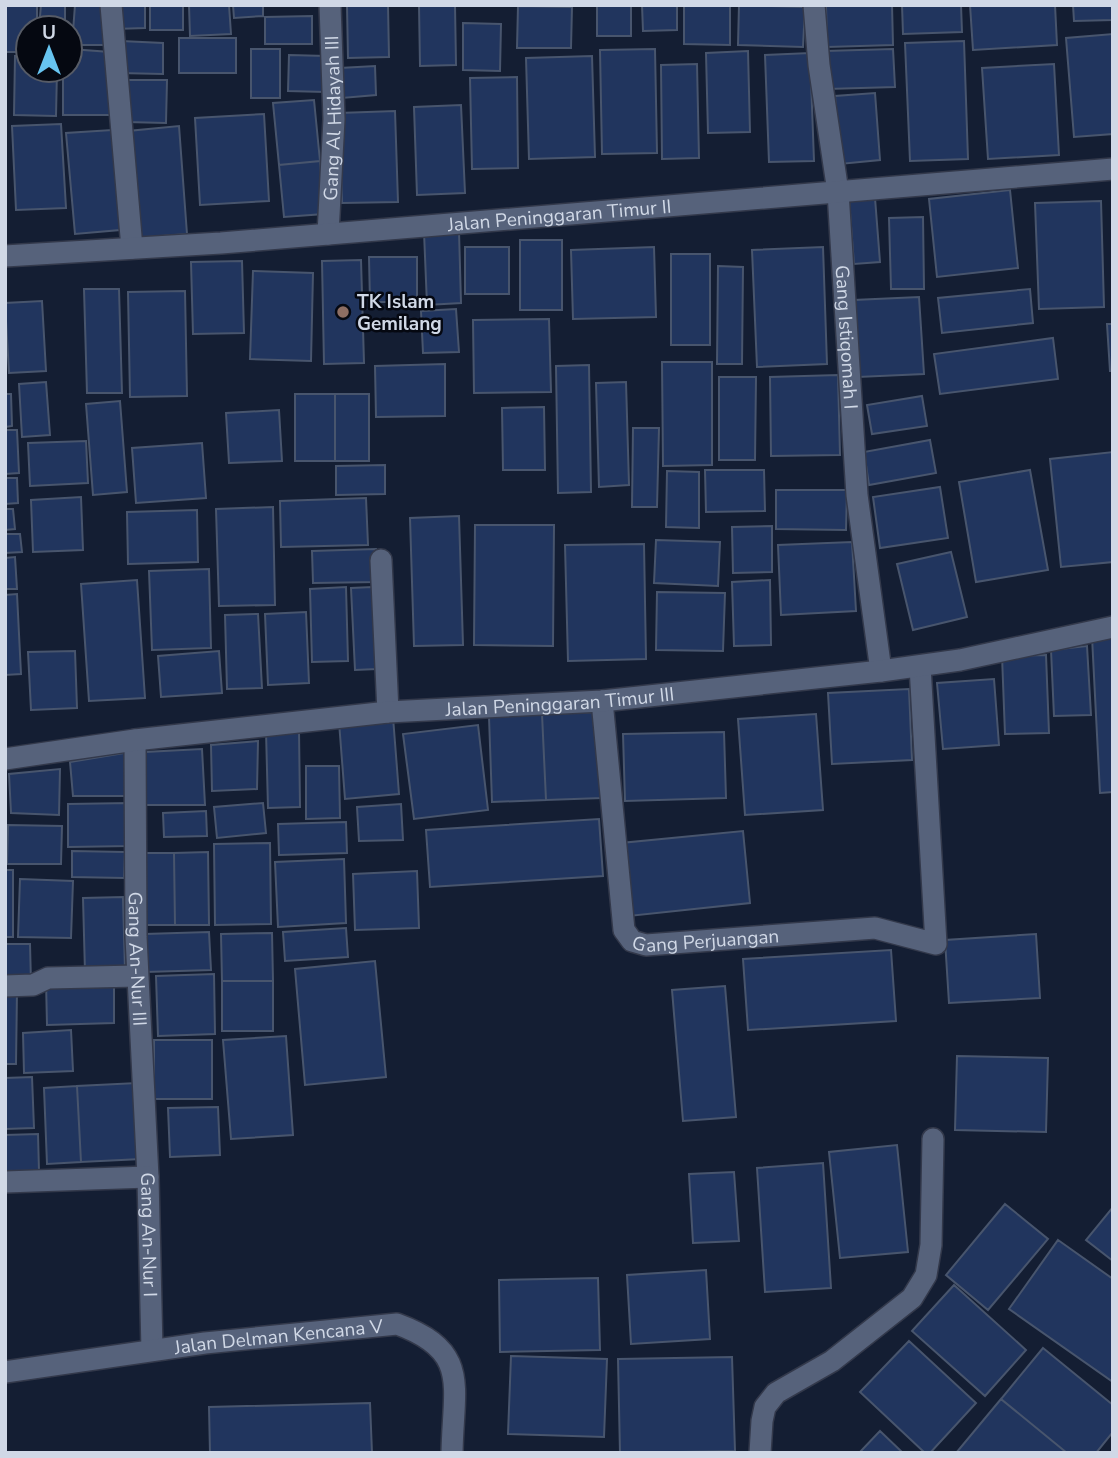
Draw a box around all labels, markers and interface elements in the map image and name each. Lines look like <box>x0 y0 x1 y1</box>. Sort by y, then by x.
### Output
north arrow <box>14 14 84 84</box>
text: U <box>42 20 56 46</box>
street label: Gang Al Hidayah III <box>318 35 348 201</box>
street label: Jalan Peninggaran Timur II <box>446 194 672 238</box>
street label: Gang Istiqomah I <box>829 264 864 410</box>
place label: TK Islam Gemilang <box>357 289 442 337</box>
marker: TK Islam Gemilang <box>335 304 351 320</box>
street label: Jalan Peninggaran Timur III <box>444 681 676 723</box>
street label: Gang An-Nur III <box>122 892 152 1027</box>
street label: Gang Perjuangan <box>629 923 780 959</box>
street label: Gang An-Nur I <box>134 1172 163 1297</box>
street label: Jalan Delman Kencana V <box>172 1313 385 1361</box>

